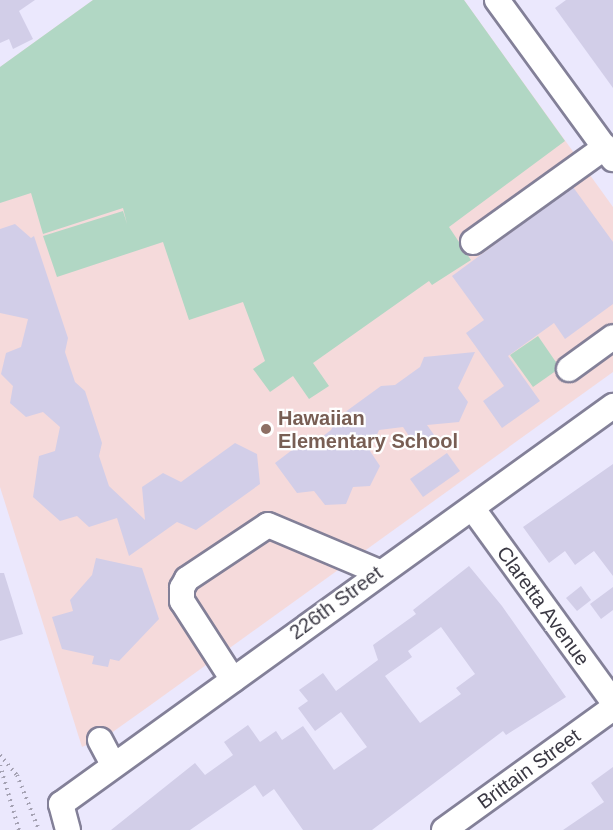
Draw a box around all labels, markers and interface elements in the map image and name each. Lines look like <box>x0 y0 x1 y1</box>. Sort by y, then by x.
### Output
place label: Hawaiian Elementary School <box>278 406 458 453</box>
marker: Hawaiian Elementary School <box>259 422 273 436</box>
street label: Claretta Avenue <box>491 541 595 671</box>
street label: 226th Street <box>285 561 387 645</box>
street label: Brittain Street <box>473 724 585 814</box>

